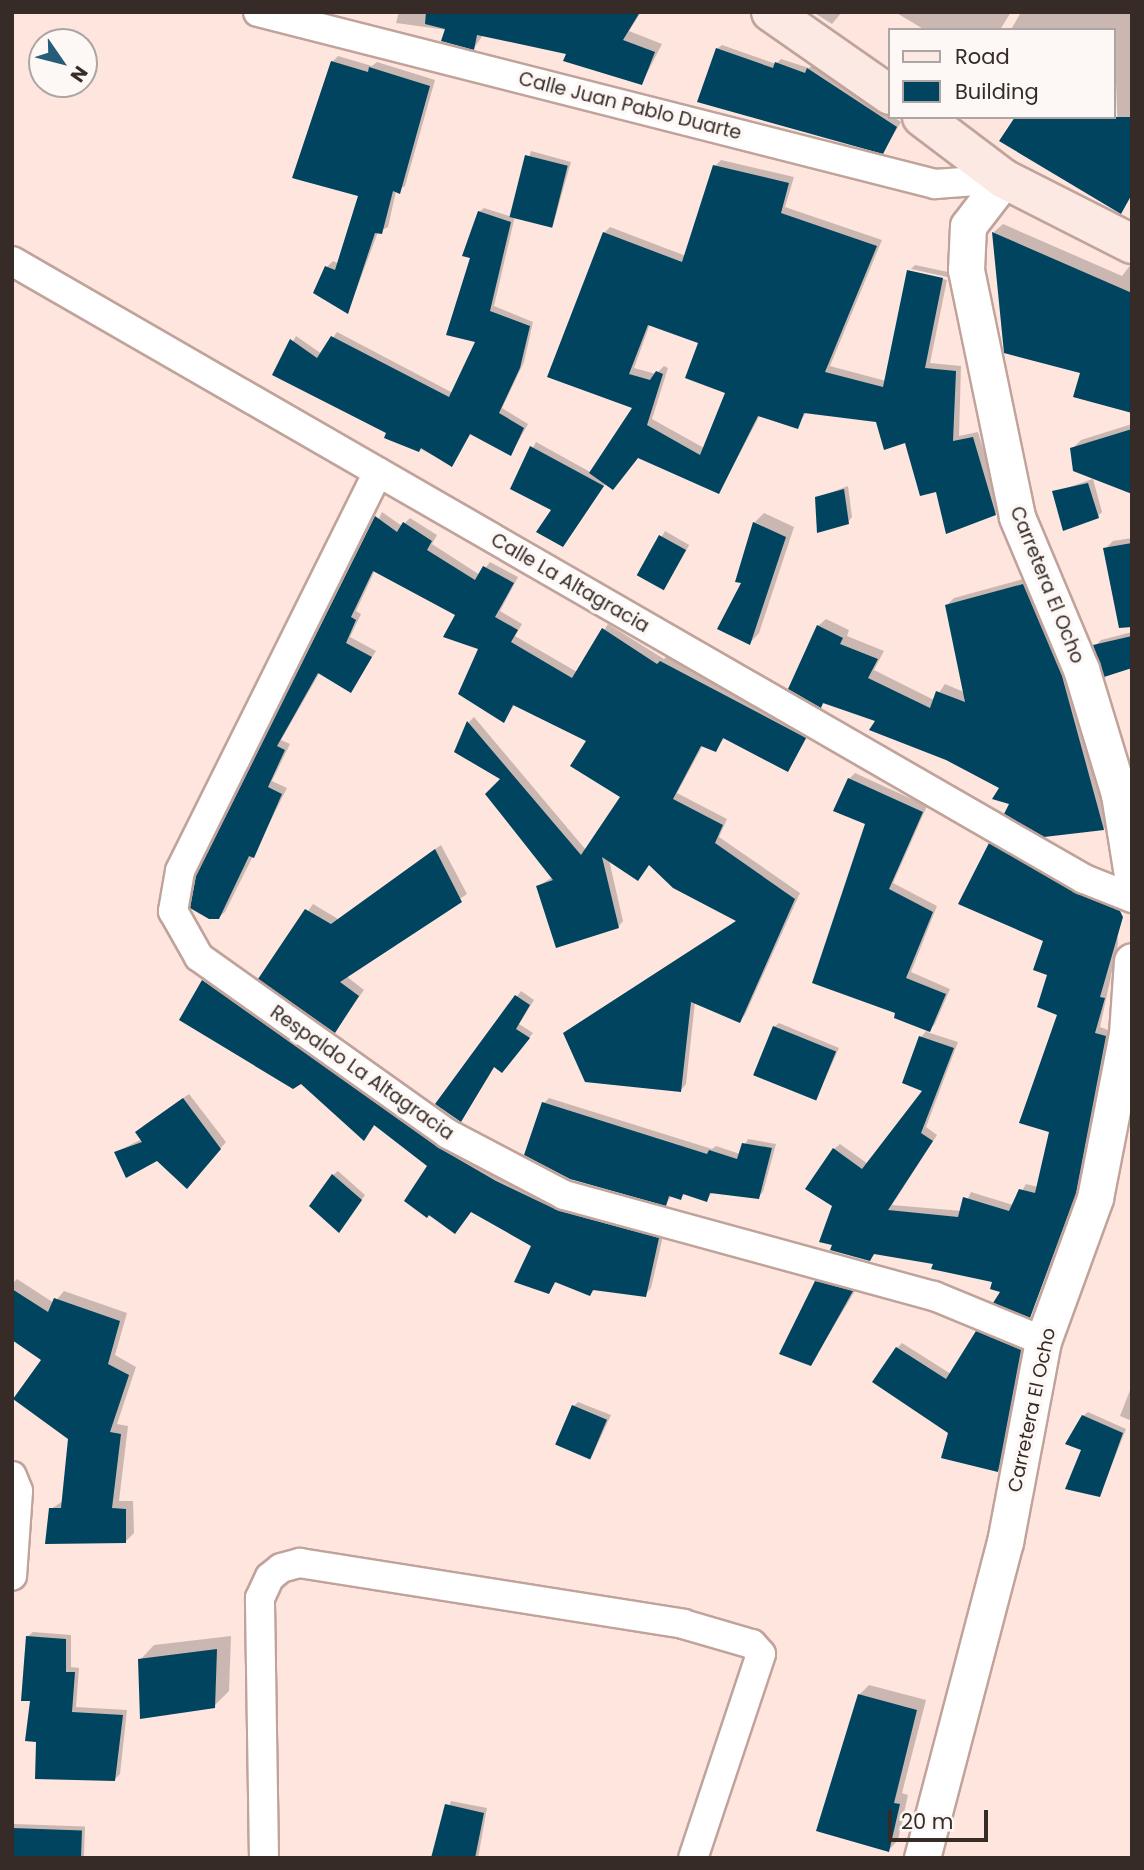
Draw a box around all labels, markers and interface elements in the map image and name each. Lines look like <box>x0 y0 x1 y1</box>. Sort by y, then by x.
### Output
north arrow <box>28 28 98 98</box>
legend <box>888 28 1116 119</box>
text: Road <box>955 42 1010 71</box>
text: N <box>64 61 94 88</box>
street label: Calle Juan Pablo Duarte <box>516 67 744 145</box>
text: Building <box>955 77 1039 106</box>
street label: Carretera El Ocho <box>1005 503 1089 667</box>
street label: Calle La Altagracia <box>487 528 653 638</box>
street label: Respaldo La Altagracia <box>266 1001 458 1145</box>
street label: Carretera El Ocho <box>1003 1326 1061 1494</box>
scale bar <box>892 1797 992 1841</box>
text: 20 m <box>901 1807 954 1836</box>

